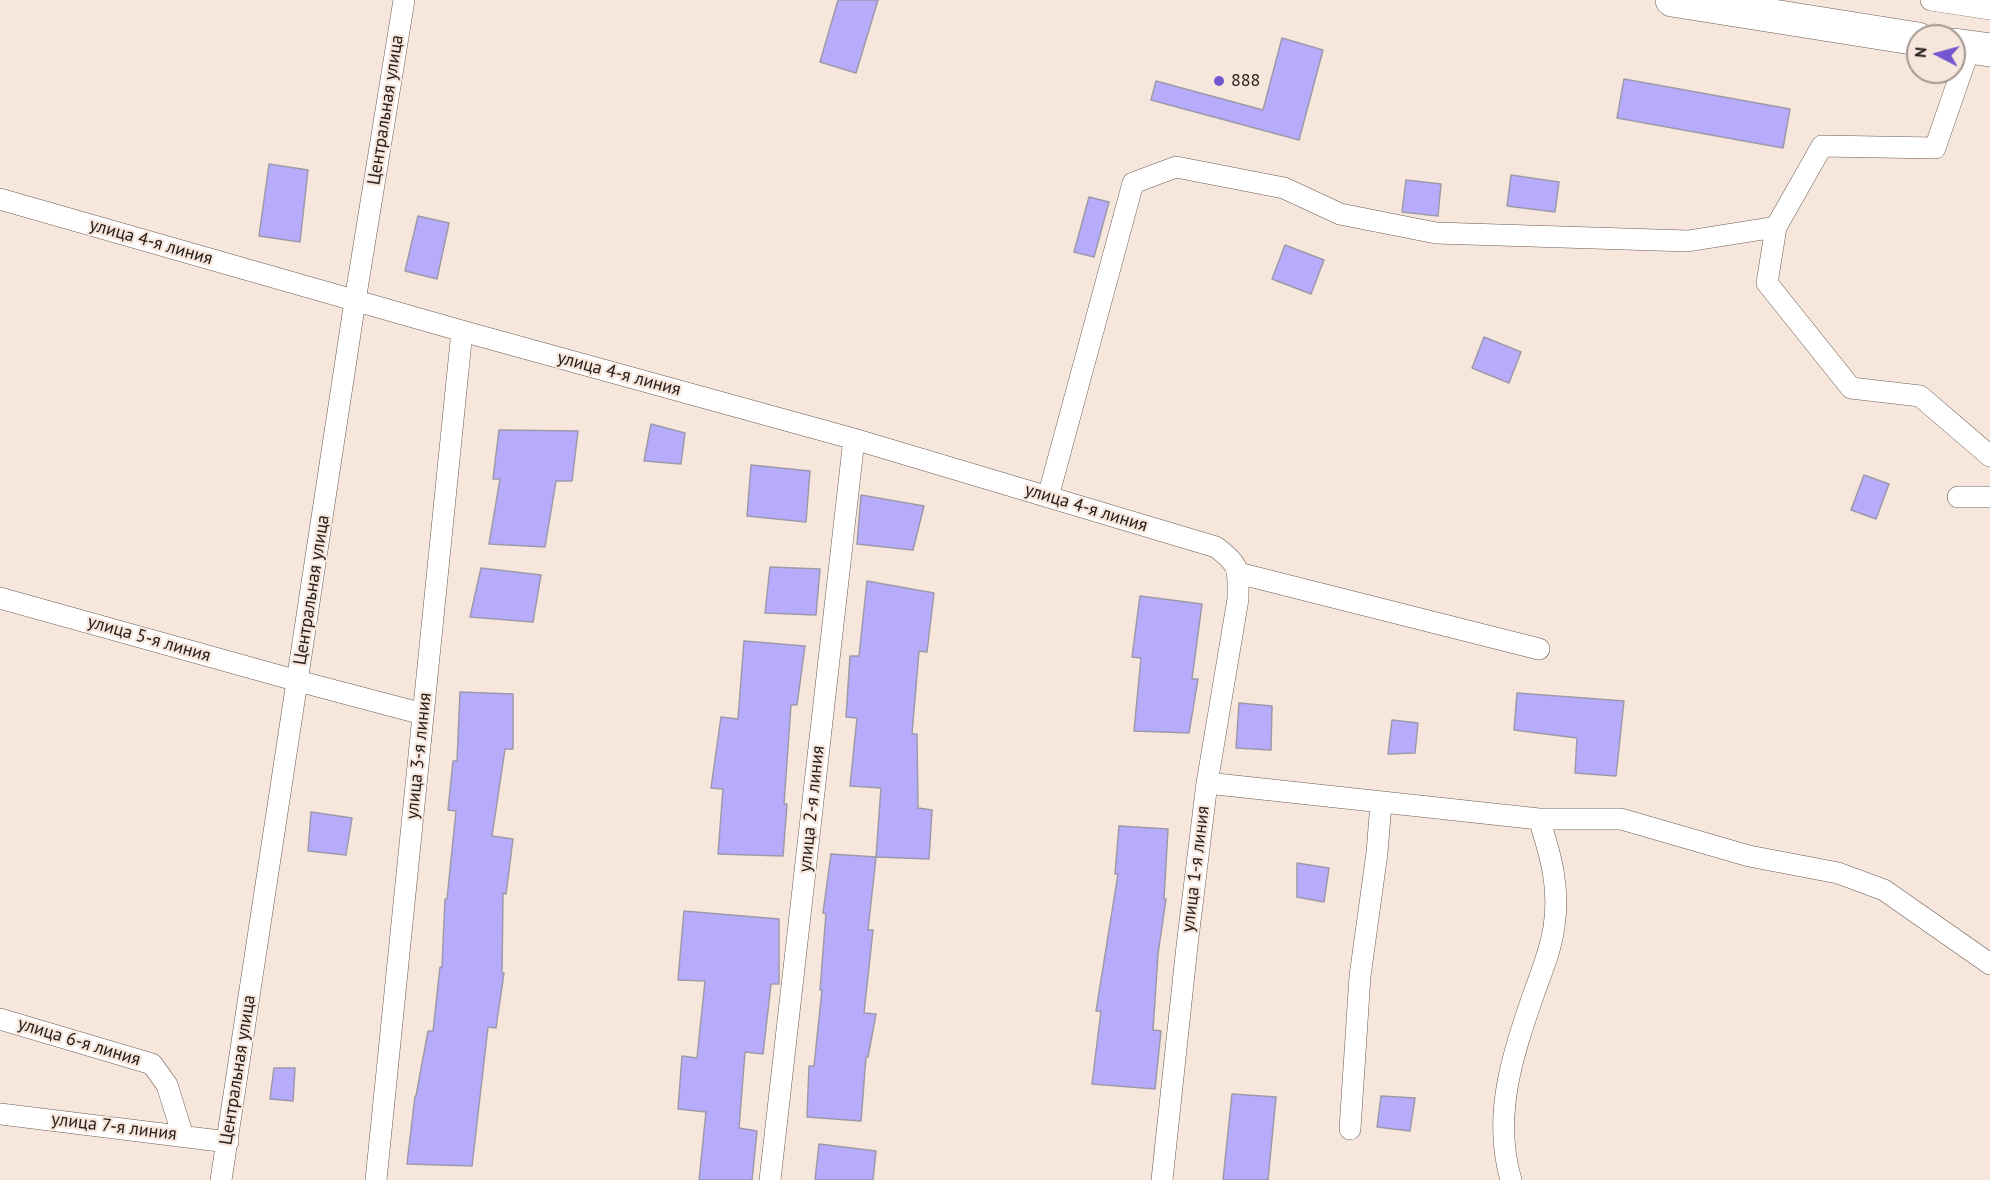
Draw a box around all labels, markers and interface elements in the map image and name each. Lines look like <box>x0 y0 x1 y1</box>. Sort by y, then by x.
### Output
north arrow <box>1906 24 1966 84</box>
street label: Центральная улица <box>363 33 409 187</box>
text: N <box>1910 46 1931 59</box>
place label: 888 <box>1231 70 1260 92</box>
marker: 888 <box>1212 74 1226 88</box>
street label: улица 4-я линия <box>87 214 215 270</box>
street label: улица 4-я линия <box>555 347 683 401</box>
street label: улица 4-я линия <box>1022 479 1150 537</box>
street label: Центральная улица <box>289 513 335 667</box>
street label: улица 5-я линия <box>85 611 213 667</box>
street label: улица 3-я линия <box>402 692 436 820</box>
street label: улица 2-я линия <box>795 745 829 873</box>
street label: улица 1-я линия <box>1178 805 1214 933</box>
street label: Центральная улица <box>215 993 261 1147</box>
street label: улица 6-я линия <box>15 1013 143 1071</box>
street label: улица 7-я линия <box>50 1109 178 1145</box>

